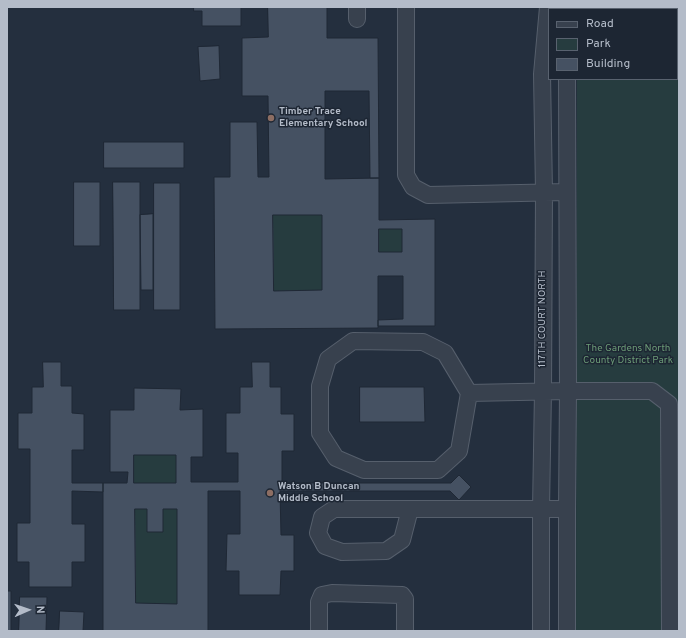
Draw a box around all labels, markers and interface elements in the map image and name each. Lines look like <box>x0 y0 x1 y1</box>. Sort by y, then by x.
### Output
legend <box>548 8 678 80</box>
text: Road <box>586 16 614 32</box>
text: Park <box>586 36 611 52</box>
text: Building <box>586 56 630 72</box>
place label: Timber Trace Elementary School <box>279 106 368 130</box>
marker: Timber Trace Elementary School <box>266 113 276 123</box>
street label: 117TH COURT NORTH <box>537 271 549 367</box>
park label: The Gardens North County District Park <box>583 343 673 366</box>
place label: Watson B Duncan Middle School <box>278 481 359 504</box>
marker: Watson B Duncan Middle School <box>265 488 275 498</box>
north arrow <box>8 590 48 630</box>
text: N <box>33 605 47 614</box>

